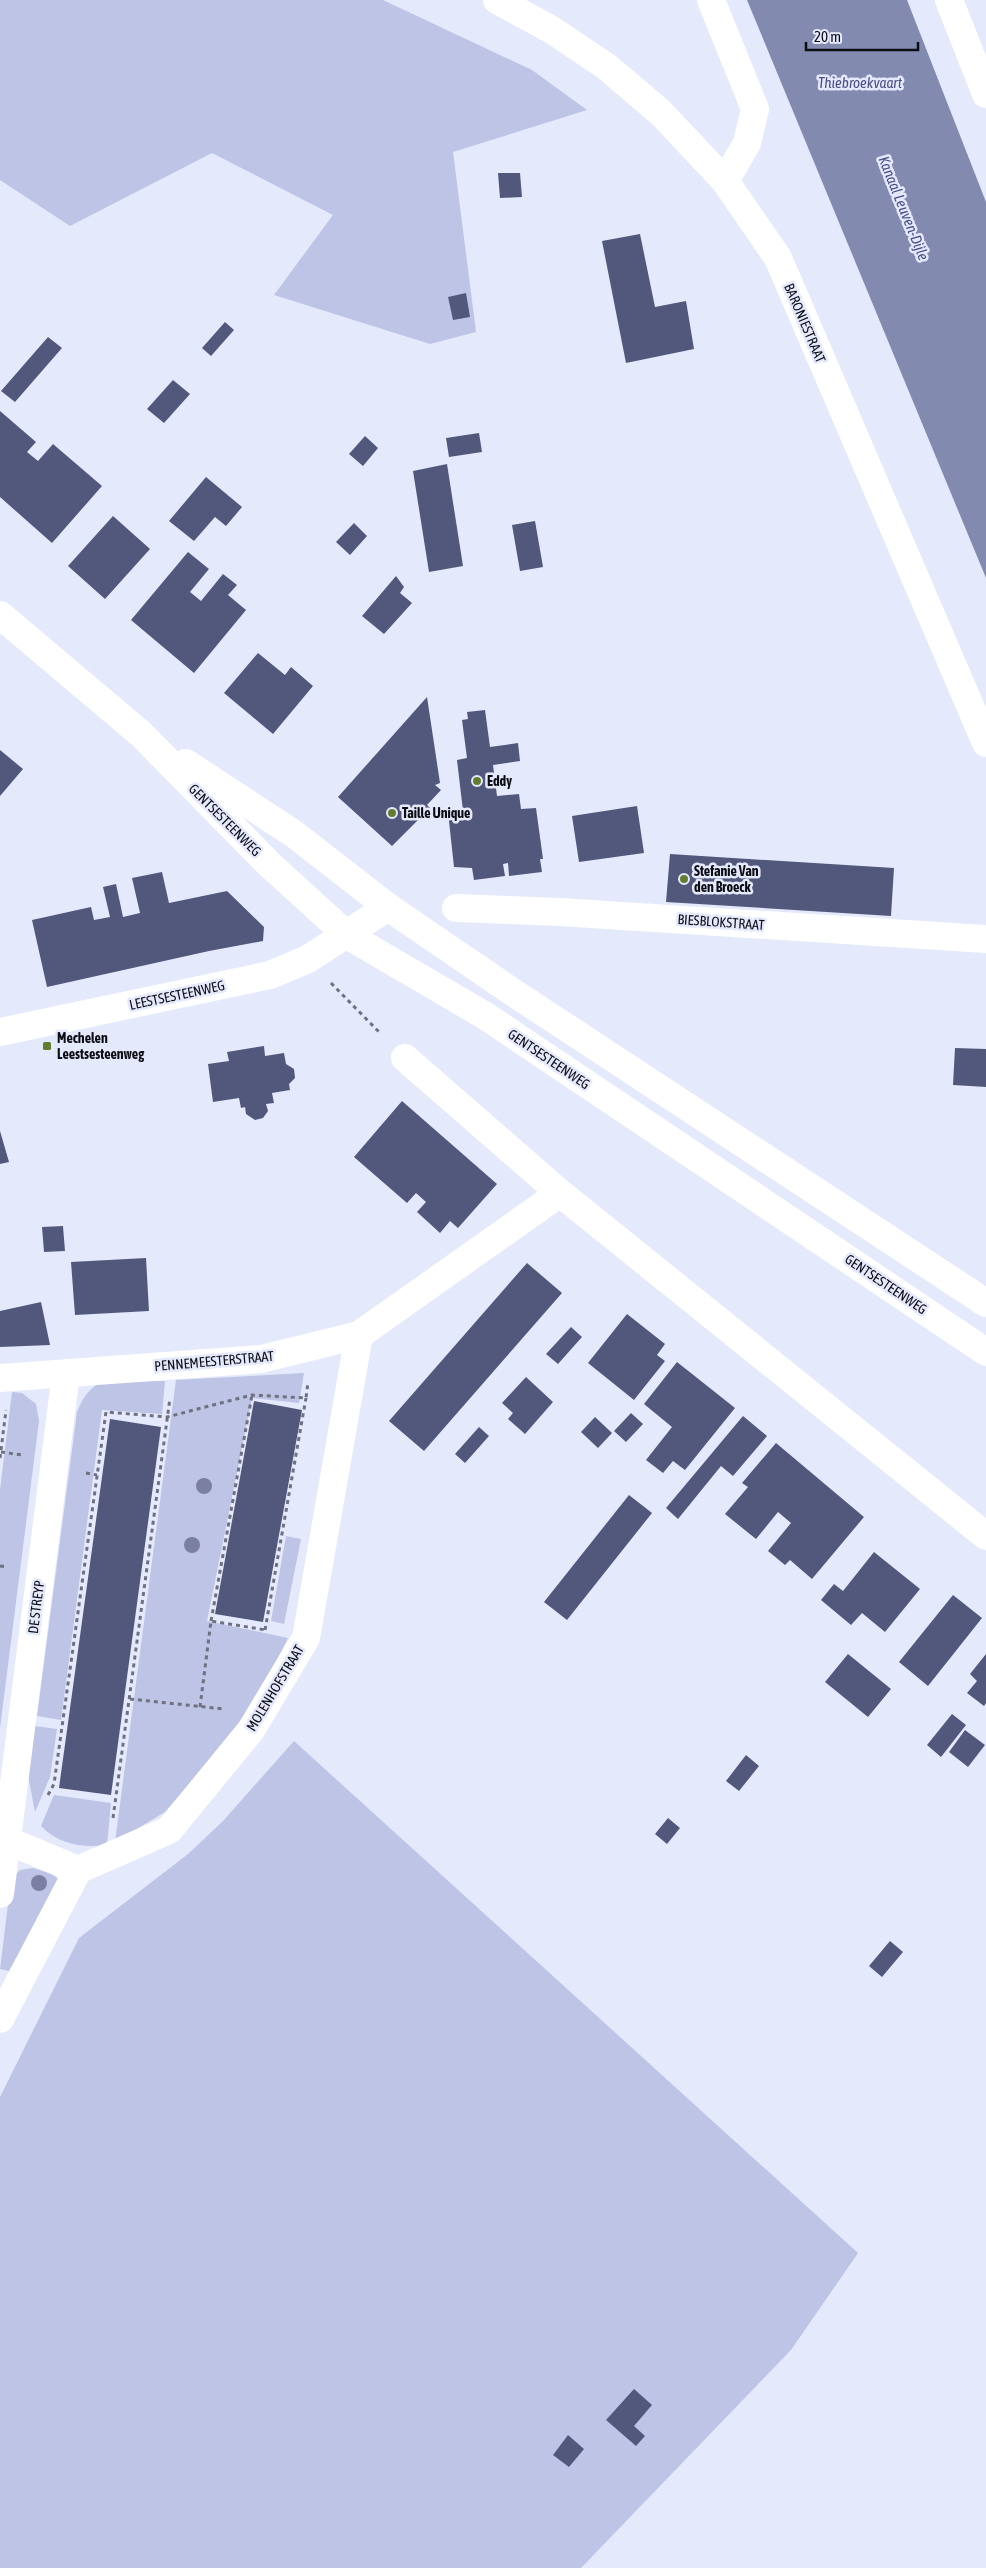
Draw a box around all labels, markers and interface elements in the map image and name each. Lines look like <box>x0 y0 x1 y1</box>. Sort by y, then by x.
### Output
scale bar <box>806 20 918 52</box>
text: 20 m <box>814 28 841 45</box>
water label: Thiebroekvaart <box>818 74 903 91</box>
water label: Kanaal Leuven-Dijle <box>875 153 933 263</box>
street label: BARONIESTRAAT <box>781 281 829 365</box>
place label: Eddy <box>487 773 512 789</box>
marker: Eddy <box>471 775 483 787</box>
street label: GENTSESTEENWEG <box>186 781 264 859</box>
place label: Taille Unique <box>402 805 470 821</box>
marker: Taille Unique <box>386 807 398 819</box>
place label: Stefanie Van den Broeck <box>694 863 759 895</box>
marker: Stefanie Van den Broeck <box>678 873 690 885</box>
street label: BIESBLOKSTRAAT <box>677 911 765 933</box>
street label: LEESTSESTEENWEG <box>128 977 226 1013</box>
street label: GENTSESTEENWEG <box>505 1026 593 1092</box>
place label: Mechelen Leestsesteenweg <box>57 1030 145 1062</box>
marker: Mechelen Leestsesteenweg <box>41 1040 53 1052</box>
street label: GENTSESTEENWEG <box>842 1251 930 1317</box>
street label: PENNEMEESTERSTRAAT <box>154 1348 274 1374</box>
street label: DE STREYP <box>25 1579 47 1635</box>
street label: MOLENHOFSTRAAT <box>243 1642 307 1734</box>

